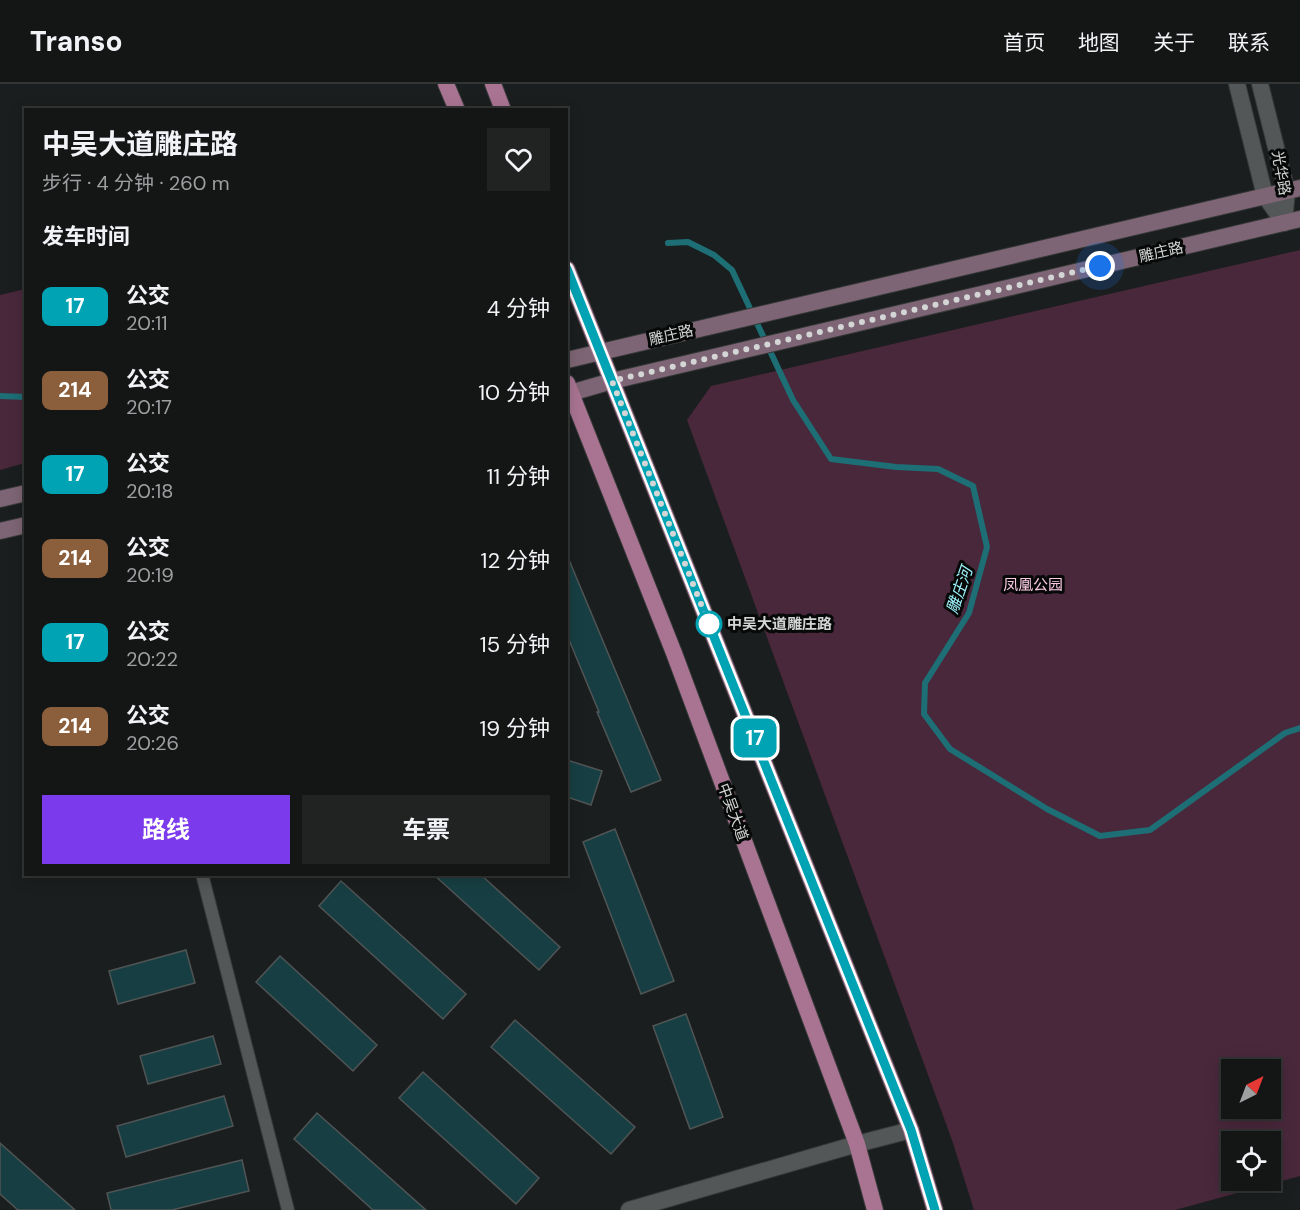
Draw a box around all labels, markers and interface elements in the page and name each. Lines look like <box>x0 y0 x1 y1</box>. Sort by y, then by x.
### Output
text: Transo <box>30 23 123 60</box>
text: 首页 <box>1003 29 1045 57</box>
text: 地图 <box>1078 29 1120 57</box>
text: 关于 <box>1153 29 1195 57</box>
text: 联系 <box>1228 29 1270 57</box>
text: 中吴大道雕庄路 <box>42 126 238 163</box>
button: heart <box>487 128 550 191</box>
street label: 光华路 <box>1267 149 1295 197</box>
text: 步行 · 4 分钟 · 260 m <box>42 170 230 196</box>
text: 发车时间 <box>42 222 130 251</box>
street label: 雕庄路 <box>1137 237 1185 267</box>
your location <box>1085 251 1115 281</box>
text: 公交 <box>126 281 170 310</box>
text: 17 <box>66 292 84 320</box>
text: 4 分钟 <box>487 294 550 323</box>
text: 20:11 <box>126 310 168 336</box>
street label: 雕庄路 <box>647 320 695 350</box>
text: 公交 <box>126 365 170 394</box>
text: 214 <box>58 376 92 404</box>
text: 10 分钟 <box>478 378 550 407</box>
text: 20:17 <box>126 394 172 420</box>
text: 公交 <box>126 449 170 478</box>
text: 17 <box>66 460 84 488</box>
text: 11 分钟 <box>486 462 550 491</box>
text: 20:18 <box>126 478 173 504</box>
text: 公交 <box>126 533 170 562</box>
text: 214 <box>58 544 92 572</box>
text: 12 分钟 <box>481 546 550 575</box>
water label: 雕庄河 <box>942 561 978 616</box>
text: 20:19 <box>126 562 174 588</box>
park label: 凤凰公园 <box>1003 575 1063 595</box>
marker: 中吴大道雕庄路 <box>696 611 722 637</box>
place label: 中吴大道雕庄路 <box>727 614 832 634</box>
text: 公交 <box>126 617 170 646</box>
text: 17 <box>66 628 84 656</box>
text: 15 分钟 <box>480 630 550 659</box>
text: 20:22 <box>126 646 178 672</box>
text: 公交 <box>126 701 170 730</box>
text: 214 <box>58 712 92 740</box>
text: 19 分钟 <box>479 714 550 743</box>
line badge: 17 <box>728 718 782 758</box>
text: 17 <box>746 724 764 752</box>
text: 20:26 <box>126 730 179 756</box>
street label: 中吴大道 <box>713 780 753 844</box>
button: 路线 <box>42 795 290 864</box>
button: 车票 <box>302 795 550 864</box>
north arrow <box>1221 1059 1281 1119</box>
map controls <box>1221 1059 1281 1191</box>
button: locate <box>1221 1131 1281 1191</box>

